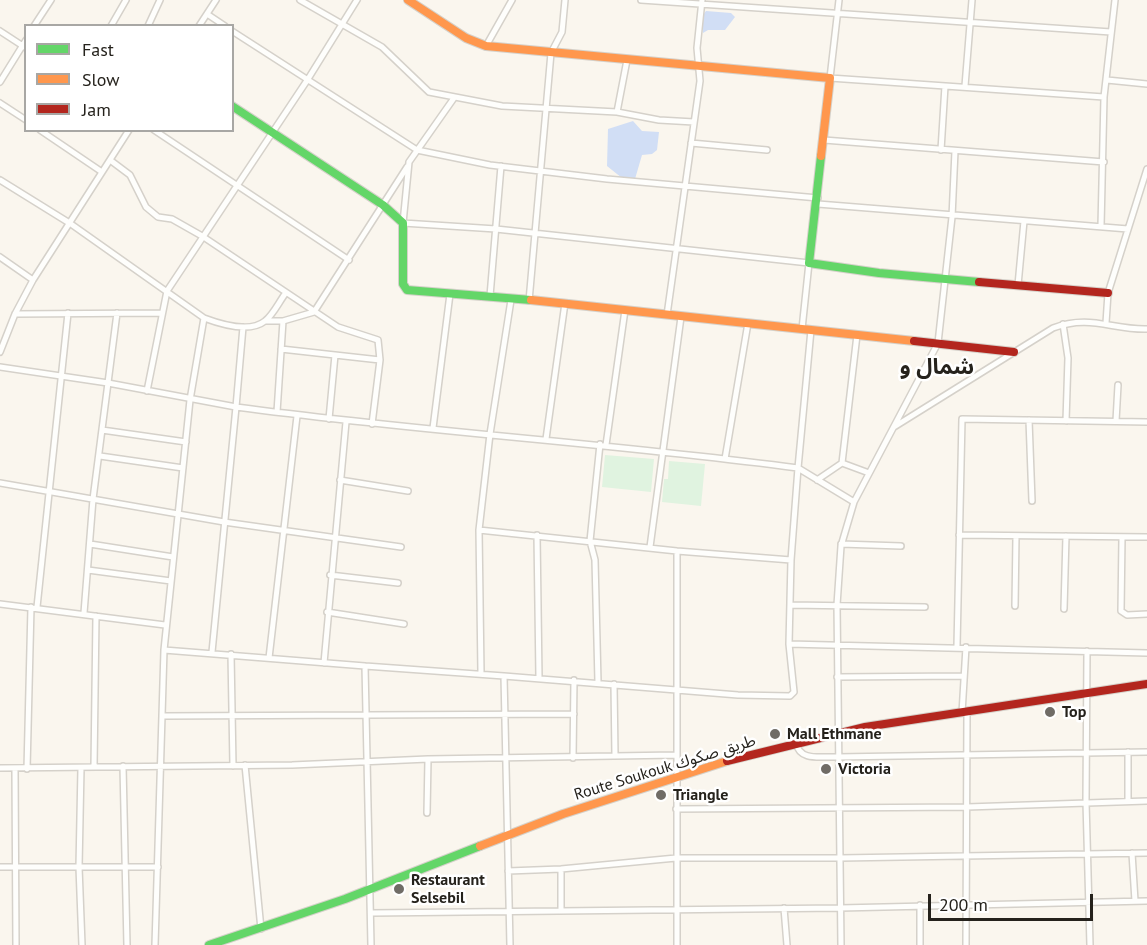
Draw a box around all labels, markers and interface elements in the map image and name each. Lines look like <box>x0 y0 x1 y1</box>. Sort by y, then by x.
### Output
legend <box>24 24 234 132</box>
text: Fast <box>82 38 114 61</box>
text: Slow <box>82 68 120 91</box>
text: Jam <box>82 98 111 121</box>
district label: شمال و <box>900 355 974 381</box>
place label: Top <box>1062 702 1086 722</box>
marker: Top <box>1043 705 1057 719</box>
place label: Mall Ethmane <box>787 724 882 744</box>
marker: Mall Ethmane <box>768 727 782 741</box>
street label: Route Soukouk طريق صكوك <box>572 731 758 805</box>
place label: Victoria <box>838 759 891 779</box>
marker: Victoria <box>819 762 833 776</box>
place label: Triangle <box>673 785 728 805</box>
marker: Triangle <box>654 788 668 802</box>
place label: Restaurant Selsebil <box>411 870 485 908</box>
marker: Restaurant Selsebil <box>392 882 406 896</box>
scale bar <box>931 882 1096 920</box>
text: 200 m <box>939 893 988 916</box>

